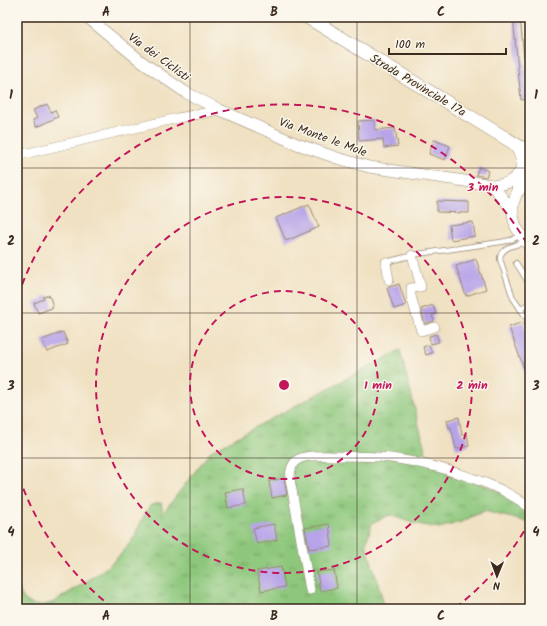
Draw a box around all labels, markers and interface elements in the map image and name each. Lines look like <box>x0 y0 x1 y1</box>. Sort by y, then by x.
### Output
text: A <box>102 2 110 23</box>
text: B <box>270 2 278 23</box>
text: C <box>437 2 445 23</box>
street label: Via dei Ciclisti <box>124 28 195 87</box>
scale bar <box>389 30 506 56</box>
text: 100 m <box>395 35 426 54</box>
street label: Strada Provinciale 17a <box>366 49 470 122</box>
text: 1 <box>9 85 13 106</box>
text: 1 <box>534 85 538 106</box>
street label: Via Monte le Mole <box>276 113 370 162</box>
text: 3 min <box>467 178 499 197</box>
text: 2 <box>7 231 15 252</box>
text: 2 <box>532 231 540 252</box>
text: 3 <box>6 376 15 397</box>
text: 1 min <box>364 376 392 395</box>
text: 2 min <box>456 376 488 395</box>
text: 3 <box>531 376 540 397</box>
centre of rings <box>277 378 291 392</box>
text: 4 <box>7 522 15 543</box>
text: 4 <box>532 522 540 543</box>
north arrow <box>477 556 517 596</box>
text: N <box>493 576 500 594</box>
text: A <box>102 606 110 626</box>
text: B <box>270 606 278 626</box>
text: C <box>437 606 445 626</box>

